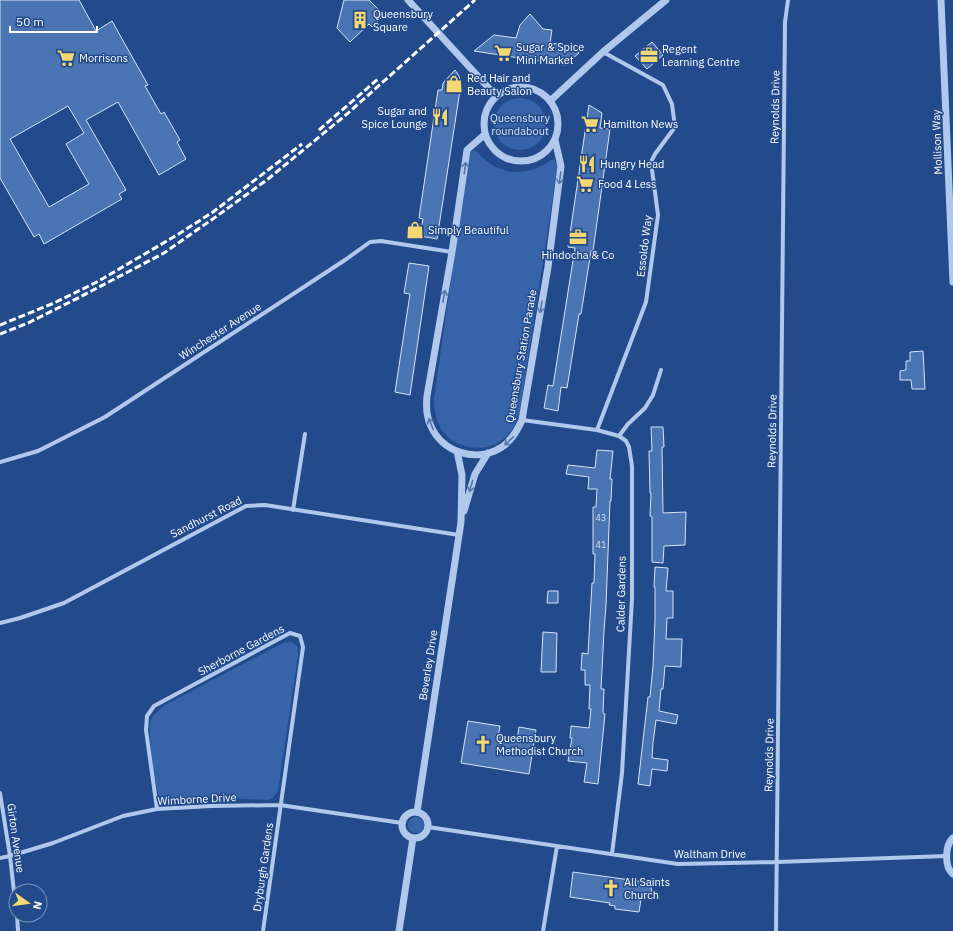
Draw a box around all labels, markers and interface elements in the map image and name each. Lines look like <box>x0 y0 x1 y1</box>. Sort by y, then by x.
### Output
place label: Queensbury Square <box>373 7 433 34</box>
scale bar <box>10 8 97 34</box>
building icon: Queensbury Square <box>350 10 370 30</box>
text: 50 m <box>16 14 44 29</box>
place label: Sugar & Spice Mini Market <box>516 40 584 67</box>
place label: Regent Learning Centre <box>662 42 740 69</box>
supermarket icon: Sugar & Spice Mini Market <box>493 43 513 63</box>
office icon: Regent Learning Centre <box>639 45 659 65</box>
supermarket icon: Morrisons <box>56 48 76 68</box>
place label: Morrisons <box>79 51 128 65</box>
street label: Reynolds Drive <box>767 70 783 144</box>
place label: Red Hair and Beauty Salon <box>467 71 532 98</box>
shop icon: Red Hair and Beauty Salon <box>444 74 464 94</box>
place label: Sugar and Spice Lounge <box>362 104 427 131</box>
restaurant icon: Sugar and Spice Lounge <box>430 107 450 127</box>
street label: Mollison Way <box>929 109 945 175</box>
park label: Queensbury roundabout <box>490 111 551 138</box>
supermarket icon: Hamilton News <box>580 114 600 134</box>
place label: Hamilton News <box>603 117 678 131</box>
restaurant icon: Hungry Head <box>577 154 597 174</box>
place label: Hungry Head <box>600 157 664 171</box>
one-way arrow <box>461 162 469 175</box>
one-way arrow <box>556 171 564 184</box>
supermarket icon: Food 4 Less <box>575 174 595 194</box>
place label: Food 4 Less <box>598 177 656 191</box>
street label: Essoldo Way <box>633 214 655 278</box>
shop icon: Simply Beautiful <box>405 220 425 240</box>
place label: Simply Beautiful <box>428 223 509 237</box>
office icon: Hindocha & Co <box>568 227 588 247</box>
place label: Hindocha & Co <box>542 248 614 262</box>
street label: Queensbury Station Parade <box>502 288 540 424</box>
one-way arrow <box>440 290 448 303</box>
street label: Winchester Avenue <box>176 299 264 363</box>
one-way arrow <box>537 300 545 313</box>
street label: Reynolds Drive <box>764 394 780 468</box>
one-way arrow <box>426 419 434 431</box>
one-way arrow <box>504 436 514 445</box>
one-way arrow <box>467 480 474 493</box>
street label: Sandhurst Road <box>168 493 244 541</box>
house number: 43 <box>596 512 606 523</box>
house number: 41 <box>596 539 606 550</box>
street label: Calder Gardens <box>613 556 629 632</box>
street label: Sherborne Gardens <box>195 621 287 679</box>
street label: Beverley Drive <box>416 629 440 701</box>
street label: Reynolds Drive <box>761 718 777 792</box>
place label: Queensbury Methodist Church <box>496 731 583 758</box>
church icon: Queensbury Methodist Church <box>473 734 493 754</box>
street label: Wimborne Drive <box>157 790 237 808</box>
street label: Girton Avenue <box>4 802 28 874</box>
street label: Dryburgh Gardens <box>250 822 276 912</box>
street label: Waltham Drive <box>674 847 746 861</box>
place label: All Saints Church <box>624 875 670 902</box>
church icon: All Saints Church <box>601 878 621 898</box>
north arrow <box>8 883 48 923</box>
text: N <box>30 900 45 911</box>

